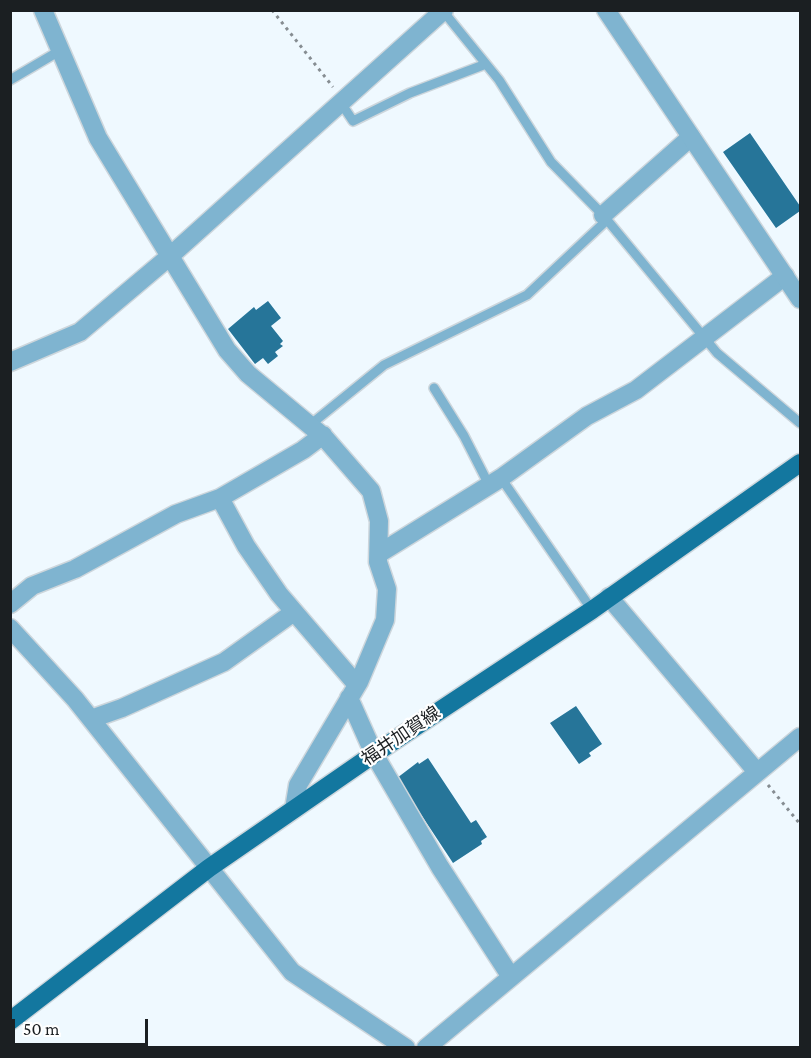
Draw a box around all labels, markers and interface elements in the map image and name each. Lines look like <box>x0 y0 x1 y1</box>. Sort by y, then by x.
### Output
street label: 福井加賀線 <box>358 702 444 770</box>
scale bar <box>15 1007 152 1045</box>
text: 50 m <box>23 1019 60 1039</box>

